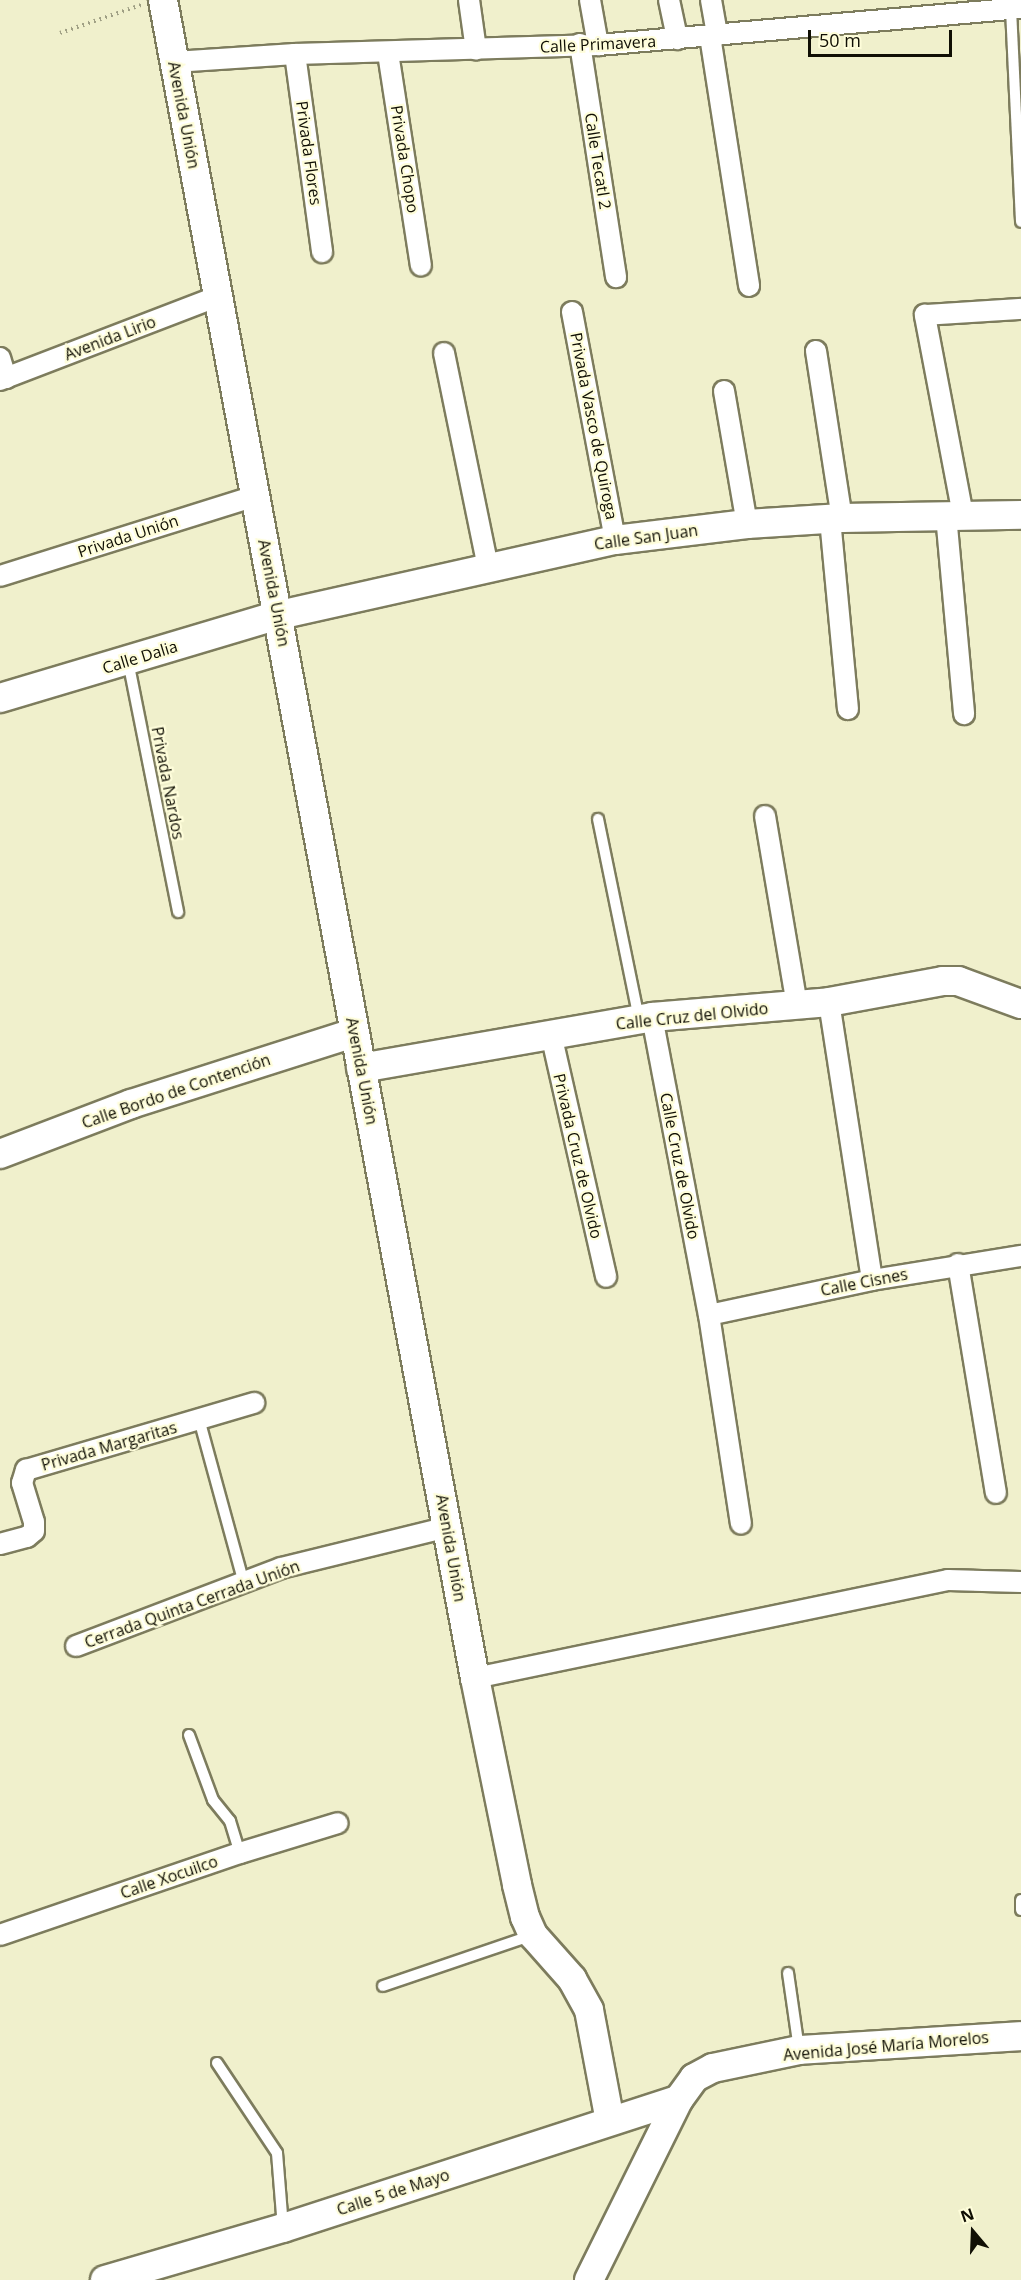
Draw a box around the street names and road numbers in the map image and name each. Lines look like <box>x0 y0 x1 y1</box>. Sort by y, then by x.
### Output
street label: Calle Primavera <box>539 31 657 57</box>
street label: Avenida Unión <box>164 60 204 170</box>
street label: Privada Flores <box>292 100 326 206</box>
street label: Privada Chopo <box>387 104 423 214</box>
street label: Calle Tecatl 2 <box>581 111 615 211</box>
street label: Avenida Lirio <box>62 312 158 364</box>
street label: Privada Vasco de Quiroga <box>566 331 622 521</box>
street label: Privada Unión <box>75 511 181 561</box>
street label: Calle San Juan <box>593 520 699 554</box>
street label: Avenida Unión <box>254 538 294 648</box>
street label: Calle Dalia <box>100 636 180 678</box>
street label: Privada Nardos <box>148 725 188 841</box>
street label: Calle Cruz del Olvido <box>615 998 769 1034</box>
street label: Avenida Unión <box>342 1016 382 1126</box>
street label: Calle Bordo de Contención <box>79 1050 273 1132</box>
street label: Privada Cruz de Olvido <box>550 1072 606 1240</box>
street label: Calle Cruz de Olvido <box>656 1091 704 1241</box>
street label: Calle Cisnes <box>819 1264 909 1300</box>
street label: Privada Margaritas <box>39 1417 179 1475</box>
street label: Avenida Unión <box>432 1493 470 1603</box>
street label: Cerrada Quinta Cerrada Unión <box>82 1556 302 1652</box>
street label: Calle Xocuilco <box>118 1851 220 1903</box>
street label: Avenida José María Morelos <box>782 2027 990 2065</box>
street label: Calle 5 de Mayo <box>334 2165 452 2219</box>

